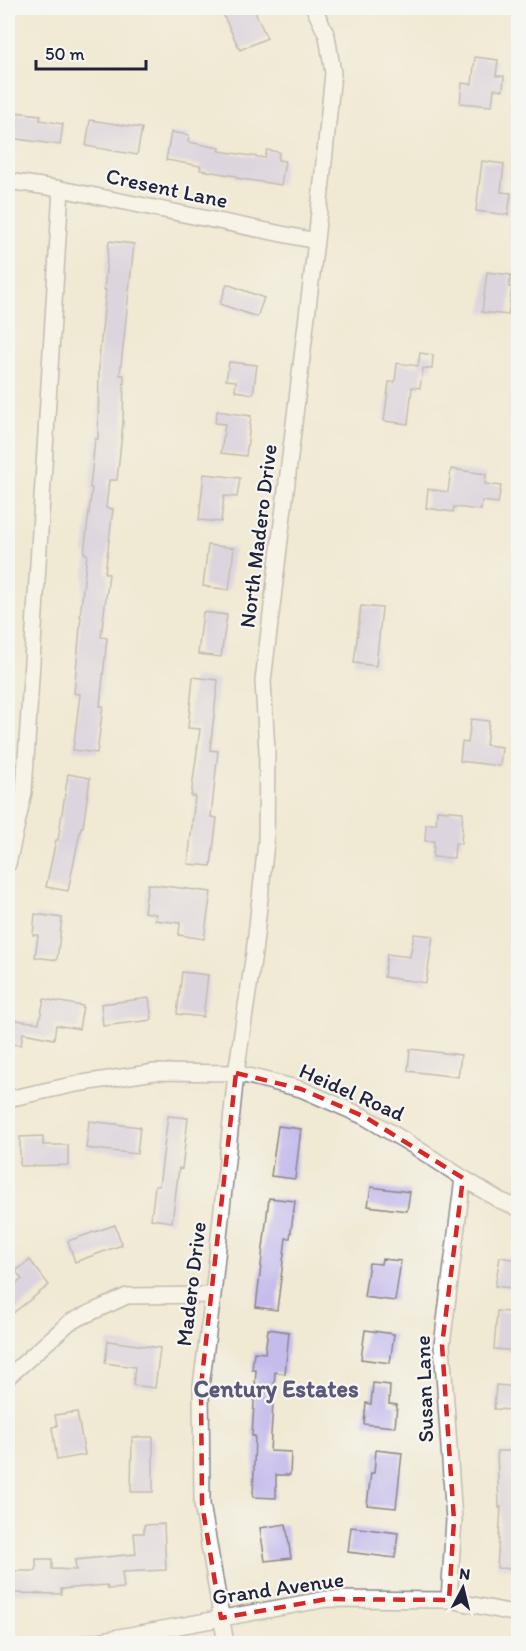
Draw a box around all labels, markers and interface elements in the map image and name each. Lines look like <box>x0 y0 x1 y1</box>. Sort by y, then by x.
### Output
scale bar <box>36 33 146 71</box>
text: 50 m <box>45 43 85 65</box>
street label: Cresent Lane <box>104 162 230 214</box>
street label: North Madero Drive <box>233 442 283 630</box>
street label: Heidel Road <box>295 1057 409 1127</box>
street label: Madero Drive <box>170 1220 212 1348</box>
street label: Susan Lane <box>409 1335 439 1443</box>
district label: Century Estates <box>193 1374 359 1404</box>
north arrow <box>433 1558 493 1618</box>
text: N <box>458 1564 471 1584</box>
street label: Grand Avenue <box>210 1565 346 1611</box>

